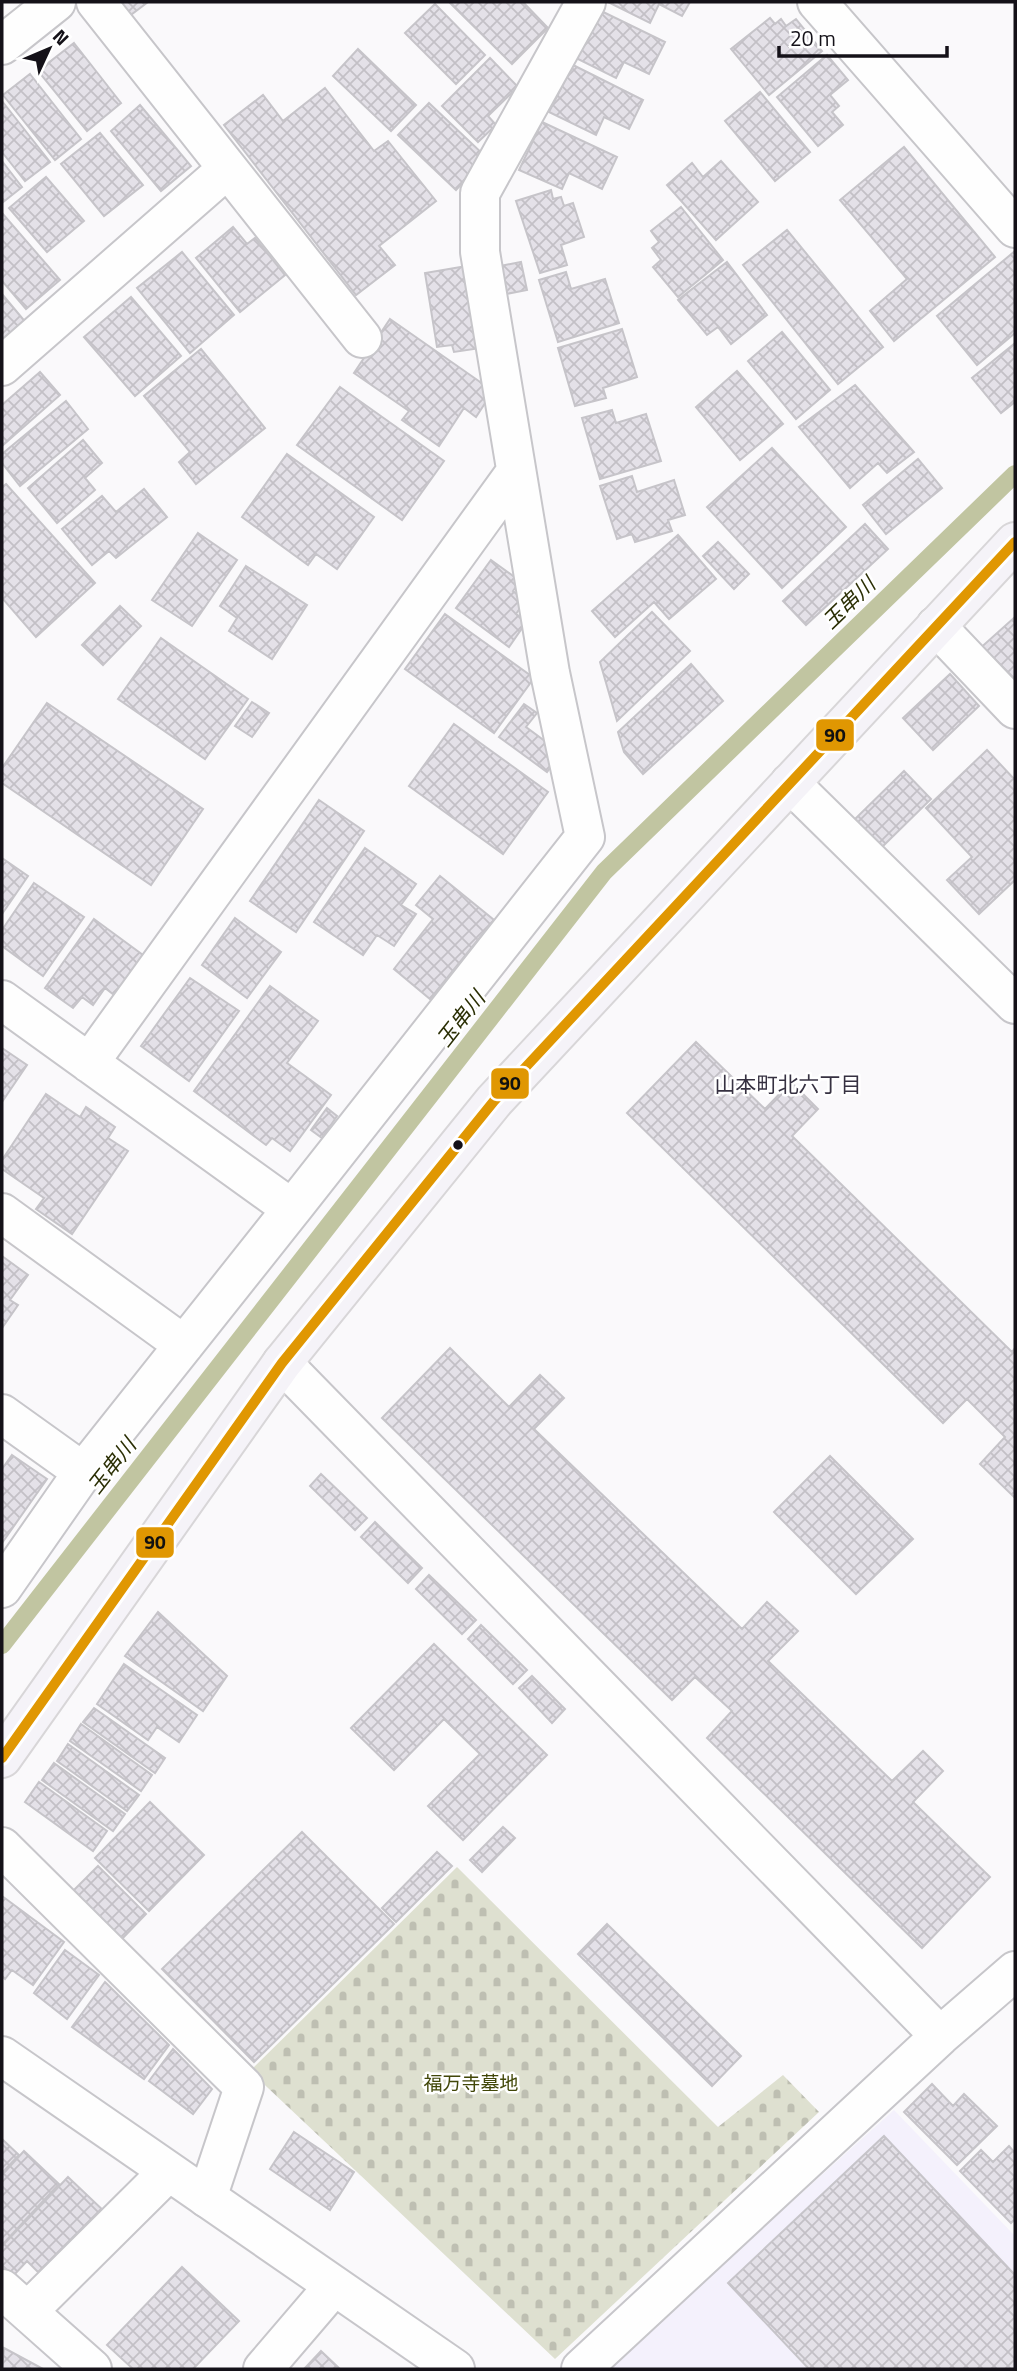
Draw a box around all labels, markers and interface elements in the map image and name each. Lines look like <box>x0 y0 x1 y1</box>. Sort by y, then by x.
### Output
north arrow <box>14 14 84 84</box>
scale bar <box>779 14 947 58</box>
text: N <box>47 22 77 52</box>
text: 20 m <box>790 22 836 54</box>
water label: 玉串川 <box>815 568 884 636</box>
line badge: 90 <box>815 718 855 752</box>
text: 90 <box>824 720 846 749</box>
water label: 玉串川 <box>428 982 493 1053</box>
line badge: 90 <box>490 1067 530 1100</box>
text: 90 <box>499 1068 521 1097</box>
district label: 山本町北六丁目 <box>715 1068 862 1100</box>
unlabelled marker <box>451 1138 465 1152</box>
water label: 玉串川 <box>79 1429 144 1500</box>
line badge: 90 <box>135 1526 175 1559</box>
text: 90 <box>144 1527 166 1556</box>
park label: 福万寺墓地 <box>423 2068 519 2097</box>

